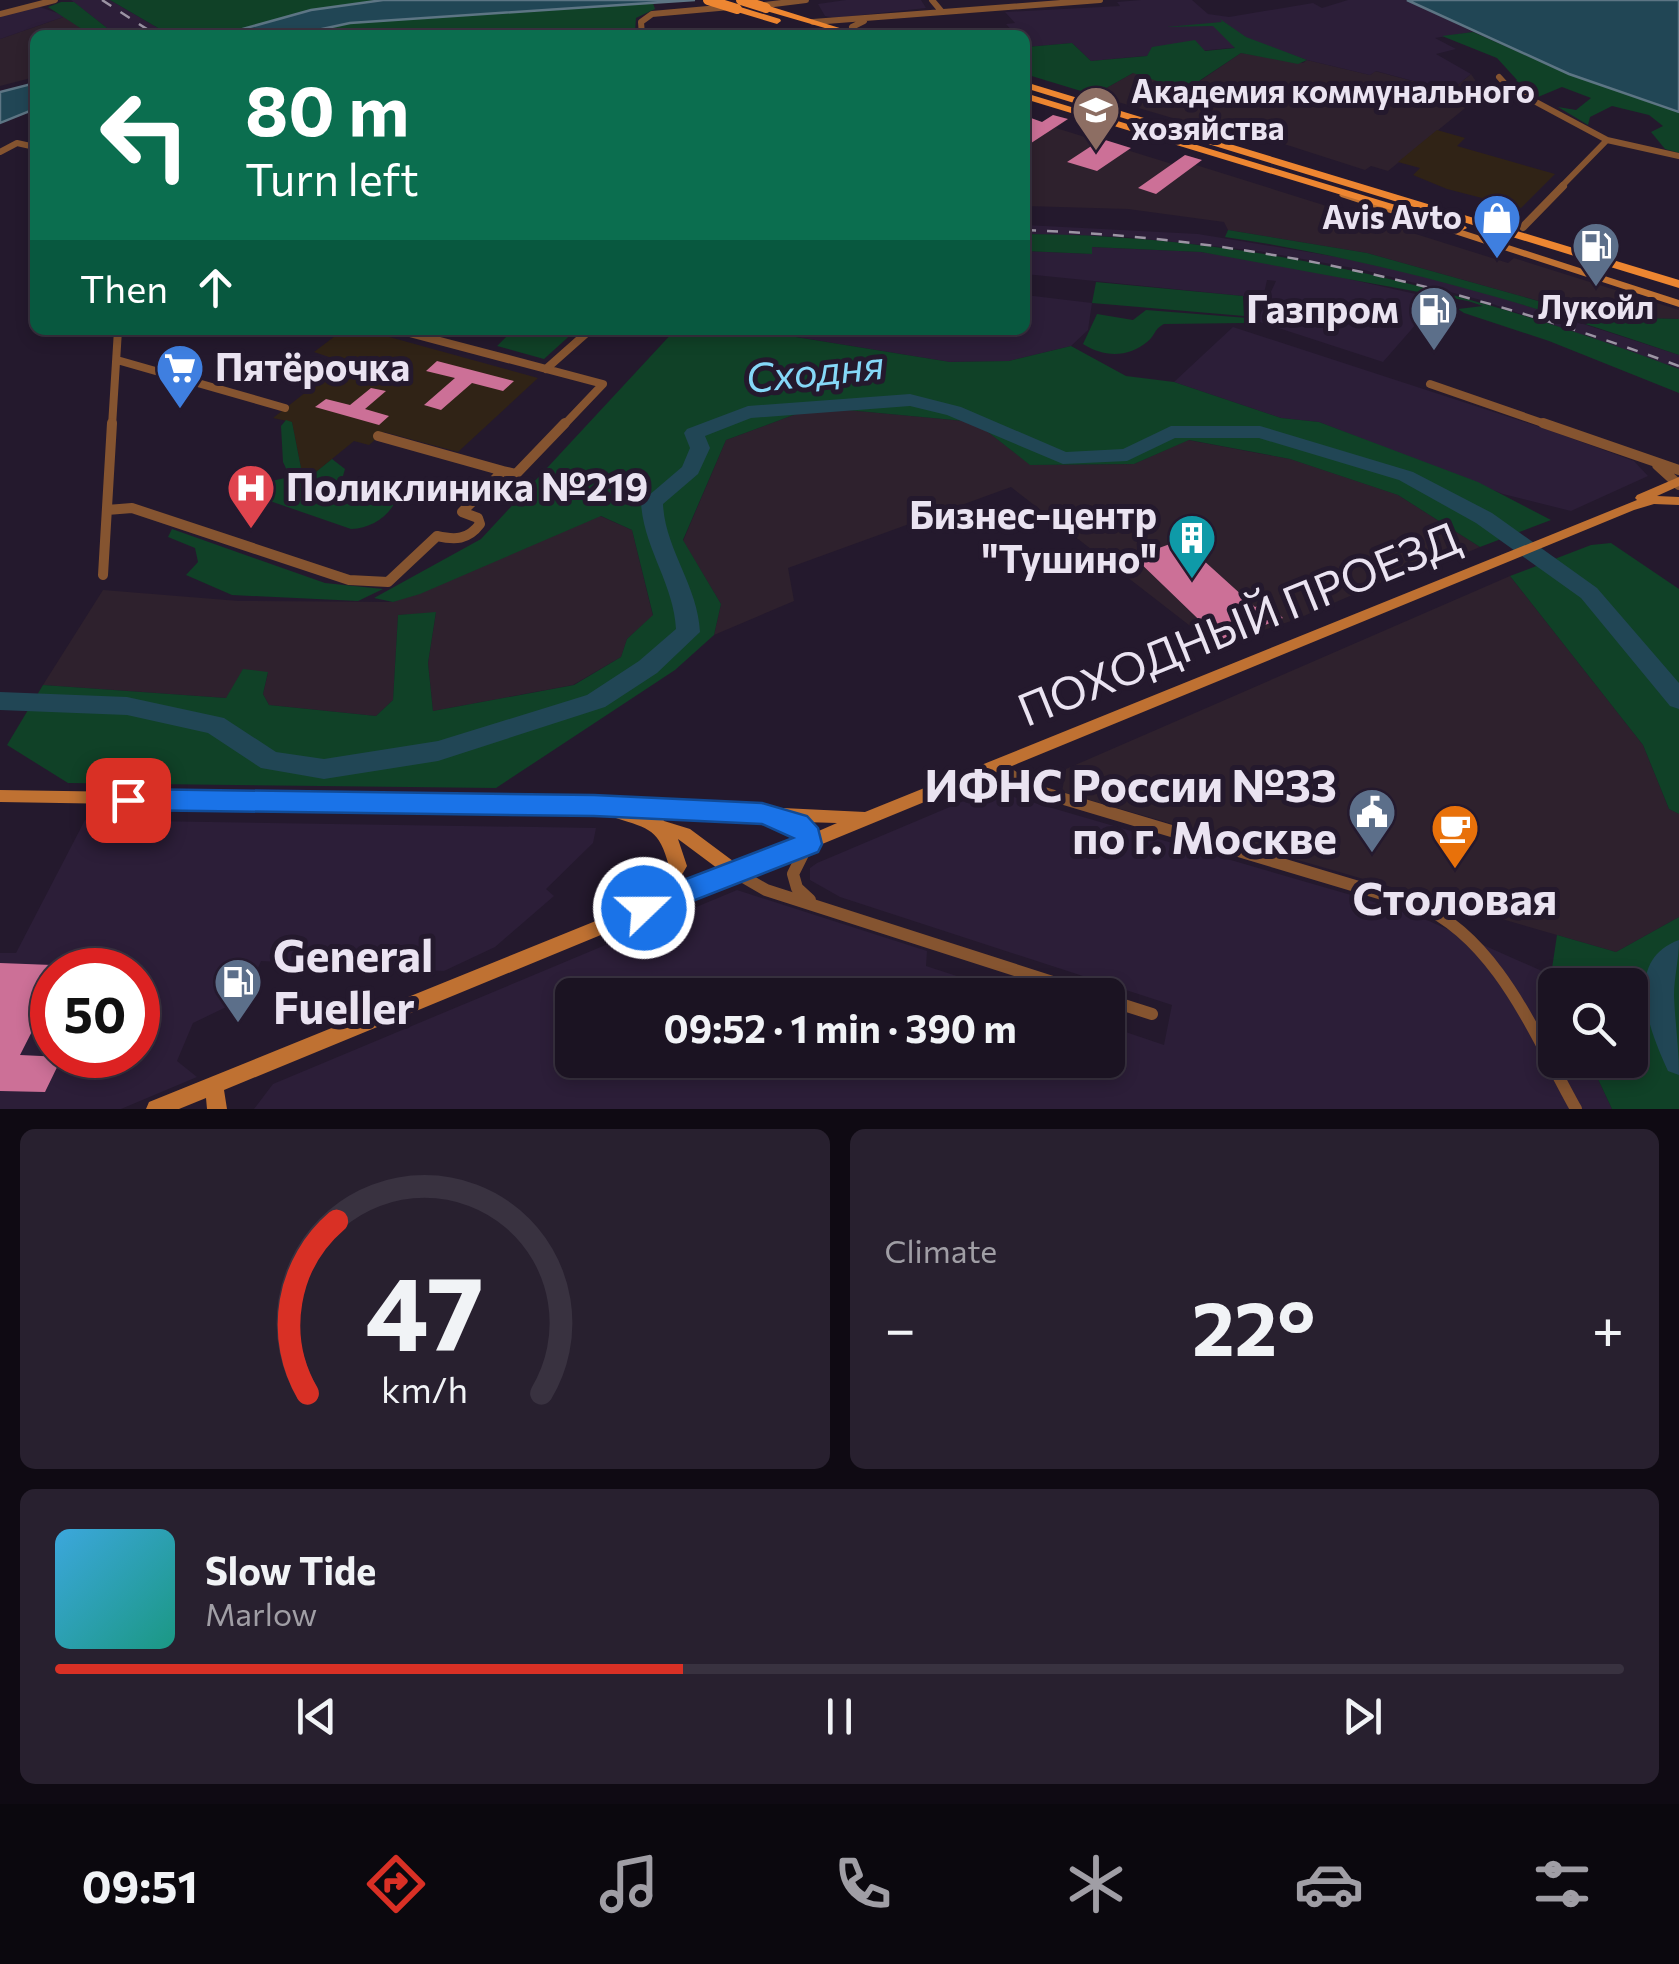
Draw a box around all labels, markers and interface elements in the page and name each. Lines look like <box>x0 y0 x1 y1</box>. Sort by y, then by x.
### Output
text: 80 m <box>245 65 409 150</box>
icon: left <box>80 70 210 200</box>
place label: Академия коммунального хозяйства <box>1131 70 1535 147</box>
school or university icon: Академия коммунального хозяйства <box>1070 84 1122 152</box>
text: Turn left <box>245 150 419 205</box>
shop icon: Avis Avto <box>1471 192 1523 260</box>
place label: Avis Avto <box>1322 196 1462 236</box>
fuel station icon: Лукойл <box>1570 220 1622 288</box>
icon: ahead <box>188 260 243 315</box>
text: Then <box>80 264 168 311</box>
place label: Газпром <box>1246 284 1399 331</box>
fuel station icon: Газпром <box>1408 284 1460 352</box>
place label: Лукойл <box>1538 286 1654 326</box>
water label: Сходня <box>743 338 886 401</box>
supermarket icon: Пятёрочка <box>154 342 206 410</box>
place label: Пятёрочка <box>215 342 410 389</box>
hospital icon: Поликлиника №219 <box>225 462 277 530</box>
place label: Поликлиника №219 <box>286 462 648 509</box>
place label: Бизнес-центр "Тушино" <box>909 490 1157 581</box>
street label: ПОХОДНЫЙ ПРОЕЗД <box>1009 508 1467 736</box>
building icon: Бизнес-центр "Тушино" <box>1166 512 1218 580</box>
place label: ИФНС России №33 по г. Москве <box>924 756 1337 863</box>
pin <box>86 758 171 843</box>
icon: arrive <box>101 773 156 828</box>
public building icon: ИФНС России №33 по г. Москве <box>1346 786 1398 854</box>
cafe icon: Столовая <box>1429 802 1481 870</box>
position arrow <box>592 856 696 960</box>
place label: Столовая <box>1353 869 1557 924</box>
place label: General Fueller <box>273 926 433 1033</box>
speed limit sign: 50 <box>30 948 160 1078</box>
fuel station icon: General Fueller <box>212 956 264 1024</box>
map controls <box>1538 968 1648 1078</box>
button: search <box>1538 968 1648 1078</box>
text: 09:52 · 1 min · 390 m <box>663 1004 1017 1051</box>
text: Climate <box>885 1230 997 1270</box>
text: 47 <box>365 1245 484 1372</box>
text: 22° <box>1192 1280 1315 1371</box>
text: − <box>885 1293 916 1360</box>
text: + <box>1592 1293 1624 1360</box>
text: km/h <box>381 1367 468 1410</box>
text: Slow Tide <box>205 1546 376 1593</box>
text: Marlow <box>205 1593 317 1633</box>
icon: previous <box>289 1689 344 1744</box>
icon: pause <box>812 1689 867 1744</box>
icon: next <box>1335 1689 1390 1744</box>
icon: directions <box>361 1849 431 1919</box>
icon: music <box>594 1849 664 1919</box>
icon: phone <box>828 1849 898 1919</box>
icon: climate <box>1061 1849 1131 1919</box>
icon: car <box>1294 1849 1364 1919</box>
icon: filters <box>1527 1849 1597 1919</box>
text: 09:51 <box>82 1857 198 1912</box>

